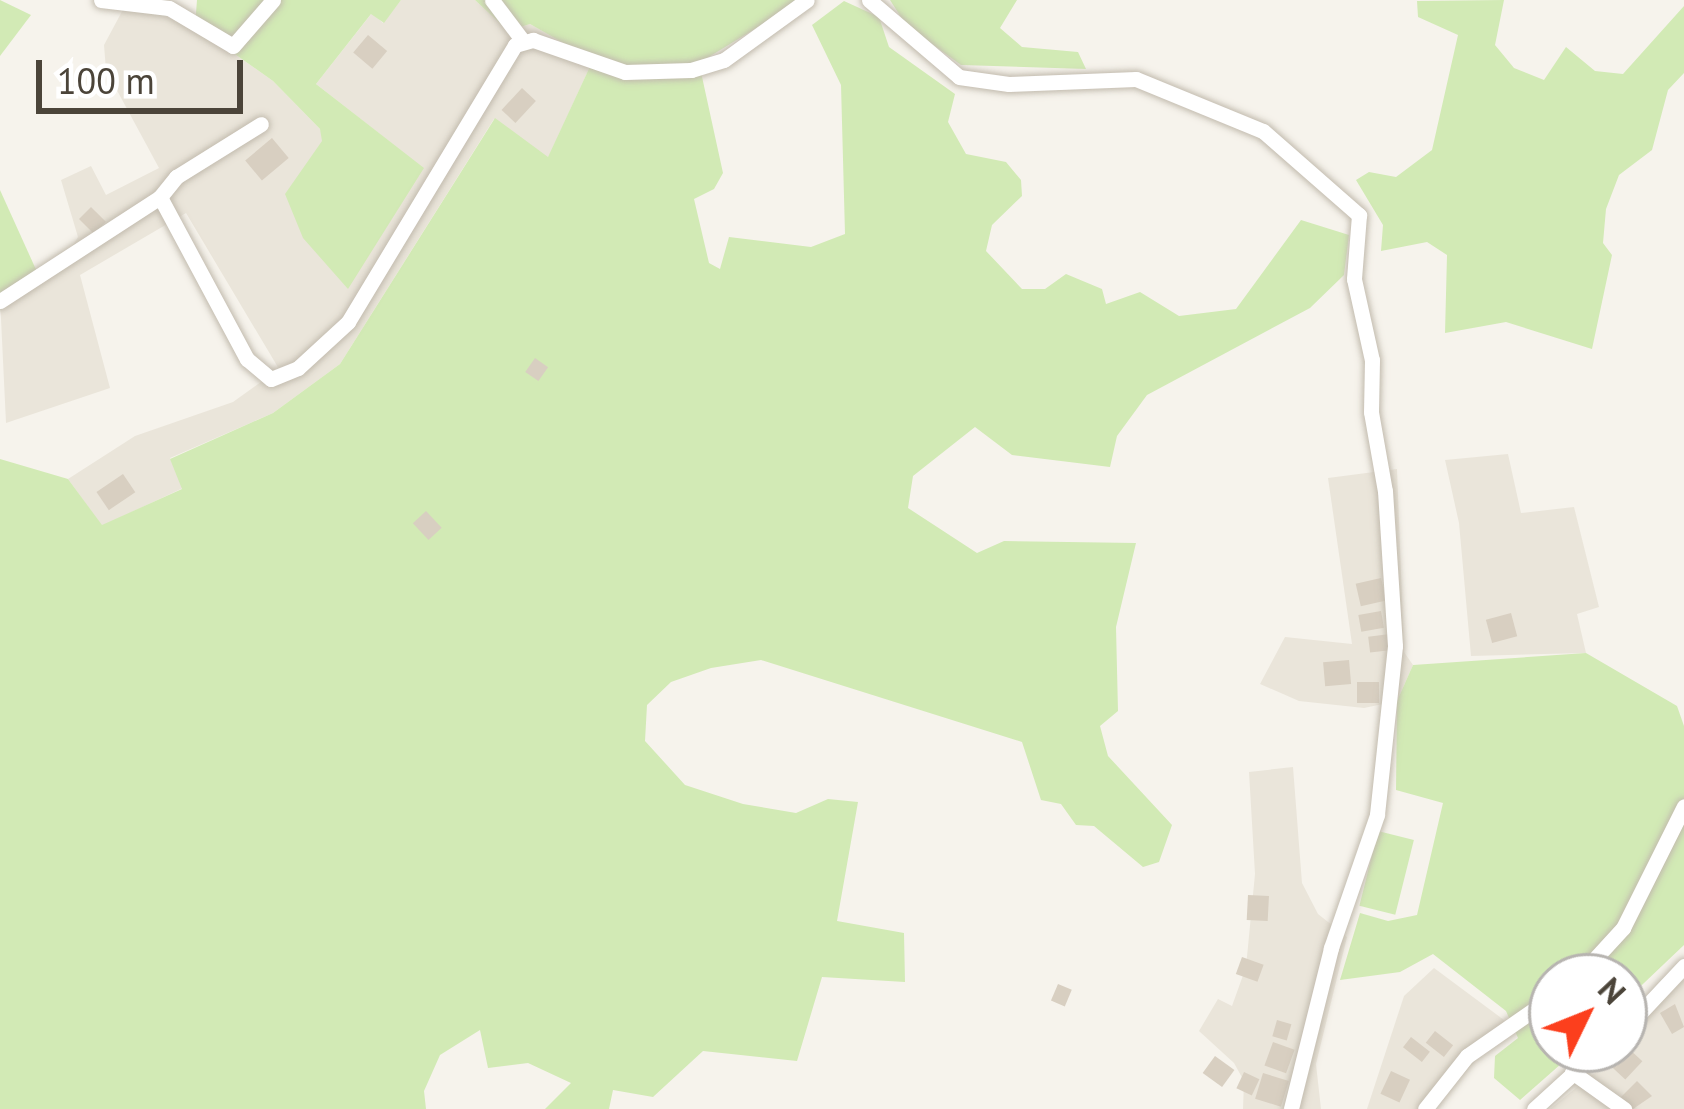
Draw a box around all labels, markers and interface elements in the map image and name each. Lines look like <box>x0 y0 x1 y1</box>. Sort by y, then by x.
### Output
scale bar <box>42 36 249 110</box>
text: 100 m <box>57 57 155 104</box>
north arrow <box>1528 953 1648 1073</box>
text: N <box>1589 968 1636 1013</box>

